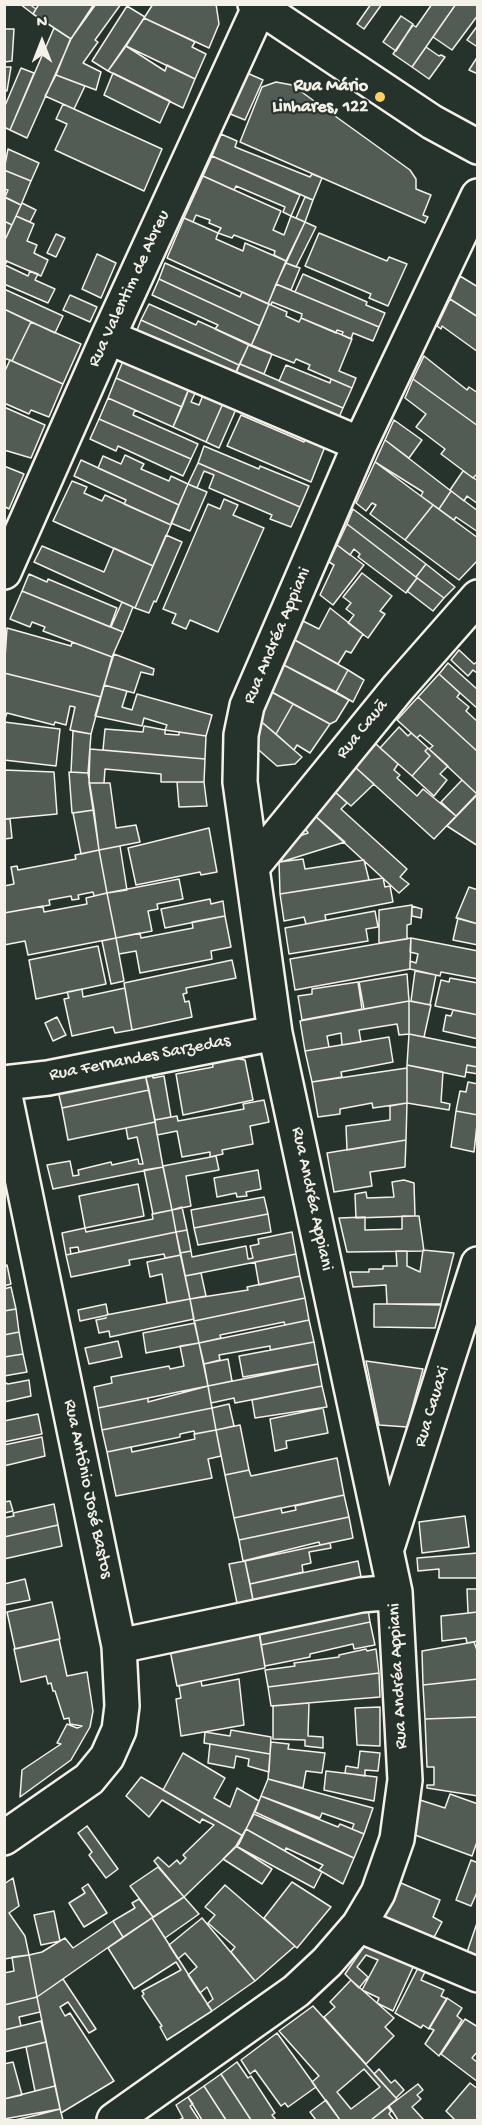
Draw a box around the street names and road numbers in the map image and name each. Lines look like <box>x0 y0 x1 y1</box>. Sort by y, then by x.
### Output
street label: Rua Valentim de Abreu <box>84 207 176 371</box>
street label: Rua Andréa Appiani <box>239 564 317 708</box>
street label: Rua Cauã <box>332 696 394 764</box>
street label: Rua Fernandes Sarzedas <box>48 1031 232 1087</box>
street label: Rua Andréa Appiani <box>285 1125 337 1273</box>
street label: Rua Cauaxi <box>410 1364 456 1450</box>
street label: Rua Antônio José Bastos <box>57 1398 117 1580</box>
street label: Rua Andréa Appiani <box>384 1602 414 1750</box>

